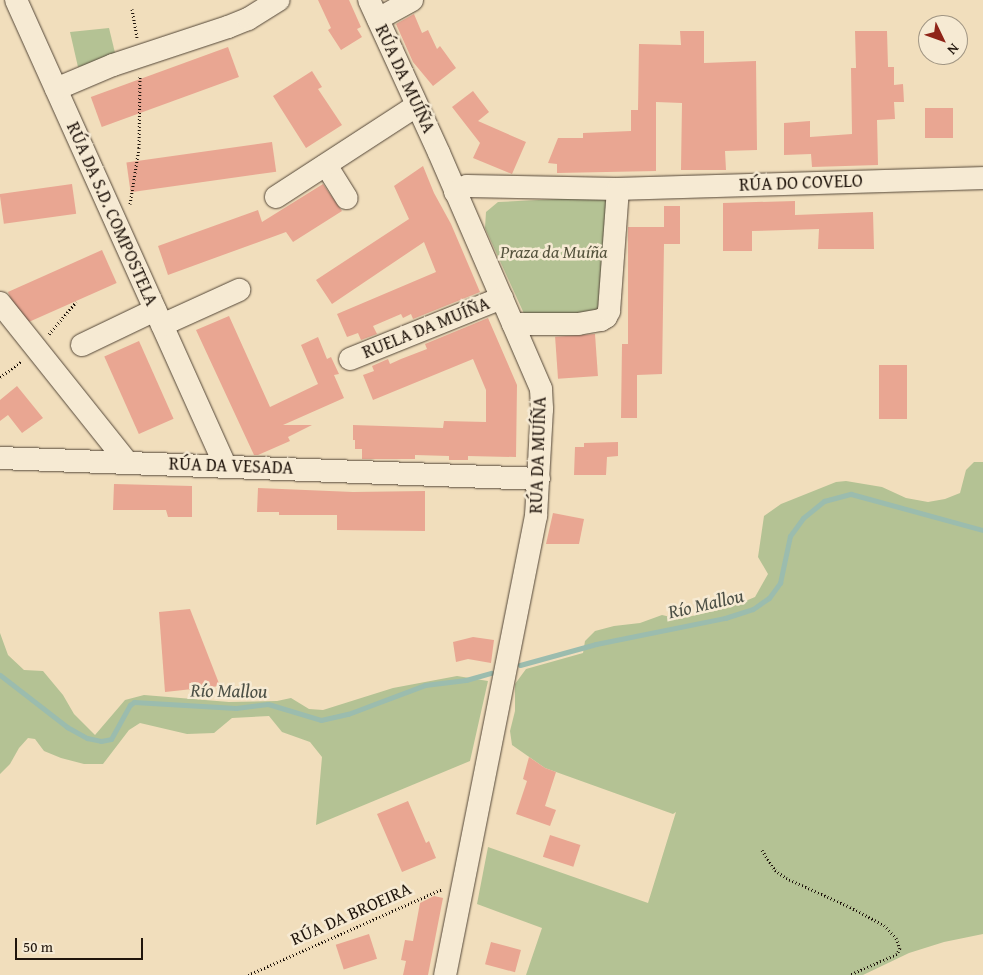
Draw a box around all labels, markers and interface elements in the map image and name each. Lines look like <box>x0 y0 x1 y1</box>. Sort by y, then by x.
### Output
north arrow <box>918 15 968 65</box>
street label: RÚA DA MUÍÑA <box>370 21 440 137</box>
text: N <box>943 39 964 60</box>
street label: RÚA DA S.D. COMPOSTELA <box>62 119 162 309</box>
street label: RÚA DO COVELO <box>739 170 863 196</box>
park label: Praza da Muíña <box>500 241 608 263</box>
street label: RUELA DA MUÍÑA <box>359 293 493 363</box>
street label: RÚA DA MUÍÑA <box>525 396 551 514</box>
street label: RÚA DA VESADA <box>169 453 293 479</box>
water label: Río Mallou <box>666 584 746 624</box>
water label: Río Mallou <box>190 679 268 703</box>
street label: RÚA DA BROEIRA <box>287 878 415 950</box>
scale bar <box>18 928 145 960</box>
text: 50 m <box>23 936 53 957</box>

